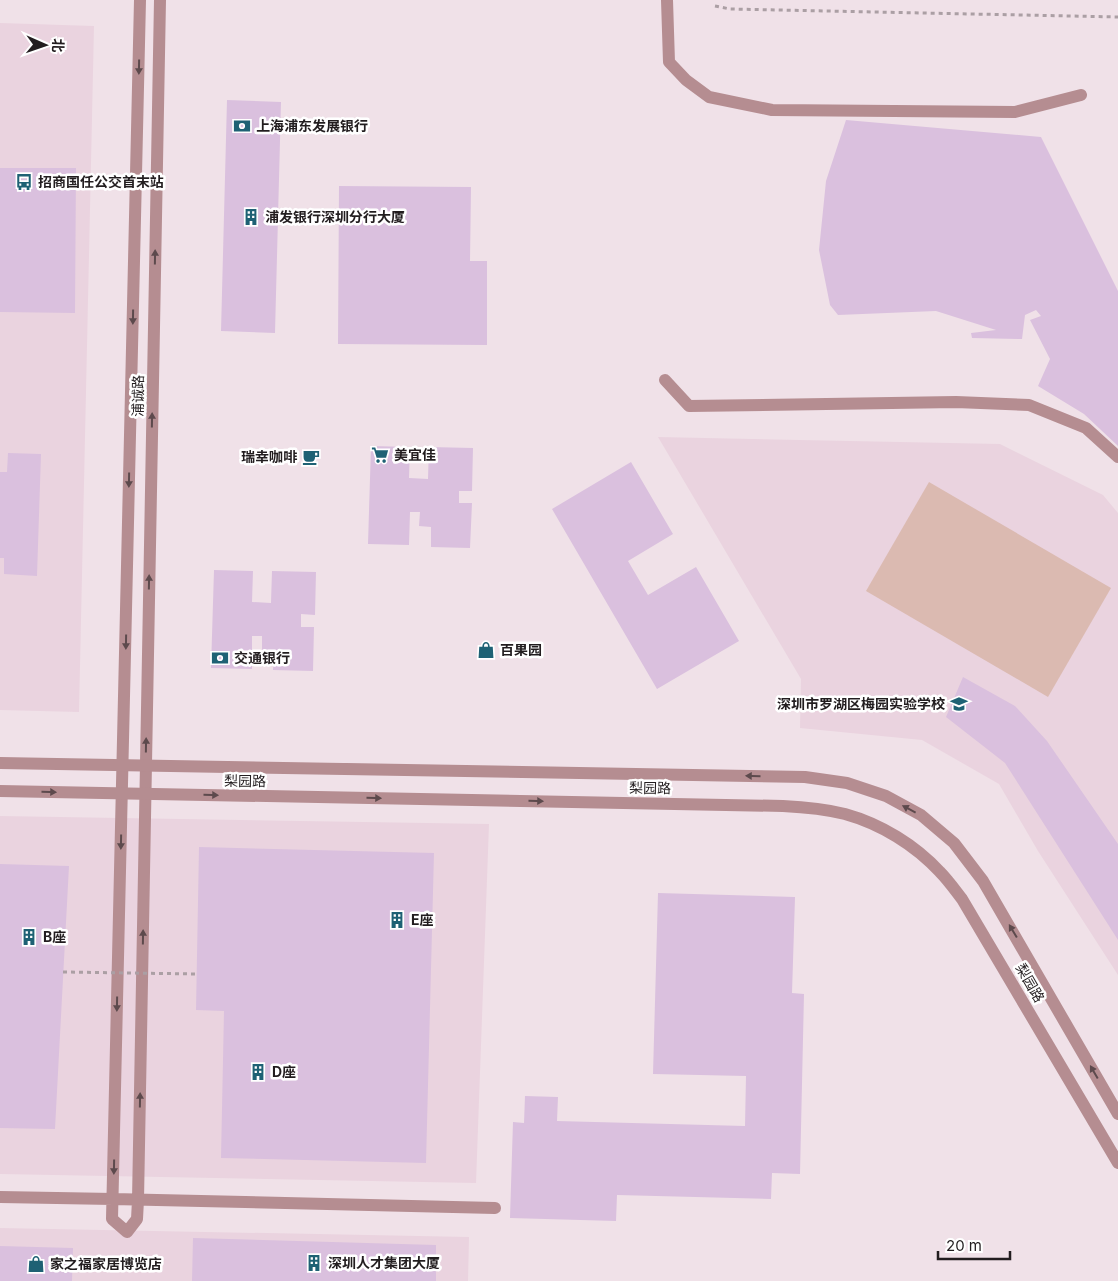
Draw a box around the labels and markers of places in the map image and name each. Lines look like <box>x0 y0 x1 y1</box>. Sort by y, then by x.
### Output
bank icon: 上海浦东发展银行 <box>232 116 252 136</box>
place label: 上海浦东发展银行 <box>256 117 368 134</box>
bus stop icon: 招商国任公交首末站 <box>14 172 34 192</box>
place label: 招商国任公交首末站 <box>38 173 164 190</box>
building icon: 浦发银行深圳分行大厦 <box>241 207 261 227</box>
place label: 浦发银行深圳分行大厦 <box>265 208 405 225</box>
supermarket icon: 美宜佳 <box>370 445 390 465</box>
place label: 美宜佳 <box>394 446 436 463</box>
cafe icon: 瑞幸咖啡 <box>301 447 321 467</box>
place label: 瑞幸咖啡 <box>241 448 298 465</box>
shop icon: 百果园 <box>476 640 496 660</box>
place label: 百果园 <box>500 641 542 658</box>
bank icon: 交通银行 <box>210 648 230 668</box>
place label: 交通银行 <box>234 649 290 666</box>
school or university icon: 深圳市罗湖区梅园实验学校 <box>949 694 969 714</box>
place label: 深圳市罗湖区梅园实验学校 <box>777 695 945 712</box>
building icon: E座 <box>387 910 407 930</box>
place label: E座 <box>411 911 434 928</box>
building icon: B座 <box>19 927 39 947</box>
place label: B座 <box>43 928 66 945</box>
building icon: D座 <box>248 1062 268 1082</box>
place label: D座 <box>272 1063 296 1080</box>
building icon: 深圳人才集团大厦 <box>304 1253 324 1273</box>
shop icon: 家之福家居博览店 <box>26 1254 46 1274</box>
place label: 深圳人才集团大厦 <box>328 1254 440 1271</box>
place label: 家之福家居博览店 <box>50 1255 162 1272</box>

